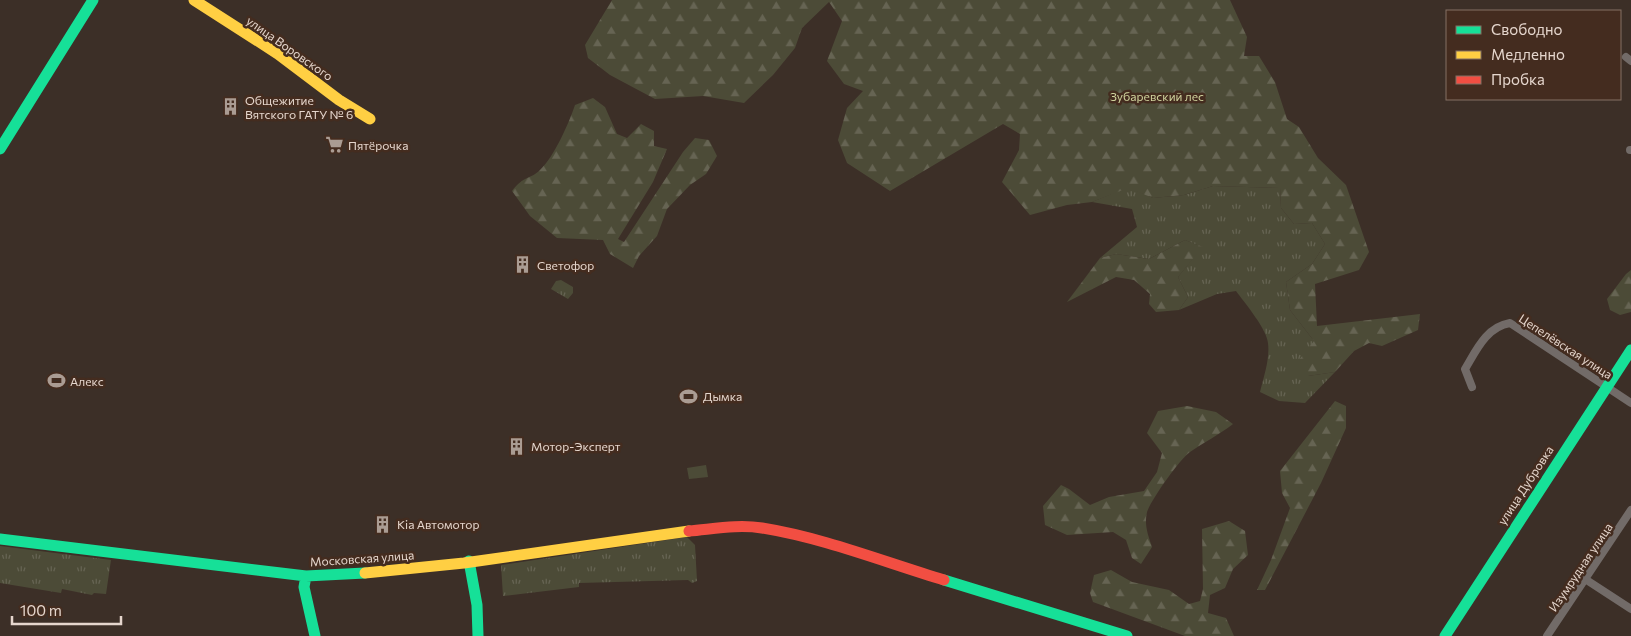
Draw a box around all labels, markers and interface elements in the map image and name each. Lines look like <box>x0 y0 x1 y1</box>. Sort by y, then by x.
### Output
legend <box>1446 10 1621 100</box>
street label: улица Воровского <box>244 13 336 83</box>
text: Свободно <box>1491 20 1562 38</box>
text: Медленно <box>1491 45 1565 63</box>
text: Пробка <box>1491 70 1545 88</box>
park label: Зубаревский лес <box>1110 89 1204 103</box>
place label: Общежитие Вятского ГАТУ № 6 <box>245 93 353 121</box>
building icon: Общежитие Вятского ГАТУ № 6 <box>221 97 241 117</box>
supermarket icon: Пятёрочка <box>324 135 344 155</box>
place label: Пятёрочка <box>348 138 408 152</box>
building icon: Светофор <box>513 255 533 275</box>
place label: Светофор <box>537 258 594 272</box>
street label: Цепелёвская улица <box>1517 311 1615 381</box>
sports icon: Алекс <box>46 371 66 391</box>
place label: Алекс <box>70 374 104 388</box>
sports icon: Дымка <box>679 386 699 406</box>
place label: Дымка <box>703 389 742 403</box>
building icon: Мотор-Эксперт <box>507 436 527 456</box>
place label: Мотор-Эксперт <box>531 439 621 453</box>
street label: улица Дубровка <box>1494 443 1556 527</box>
building icon: Kia Автомотор <box>373 514 393 534</box>
place label: Kia Автомотор <box>397 517 479 531</box>
street label: Изумрудная улица <box>1545 520 1615 614</box>
street label: Московская улица <box>310 547 414 569</box>
scale bar <box>12 594 121 626</box>
text: 100 m <box>20 601 62 619</box>

